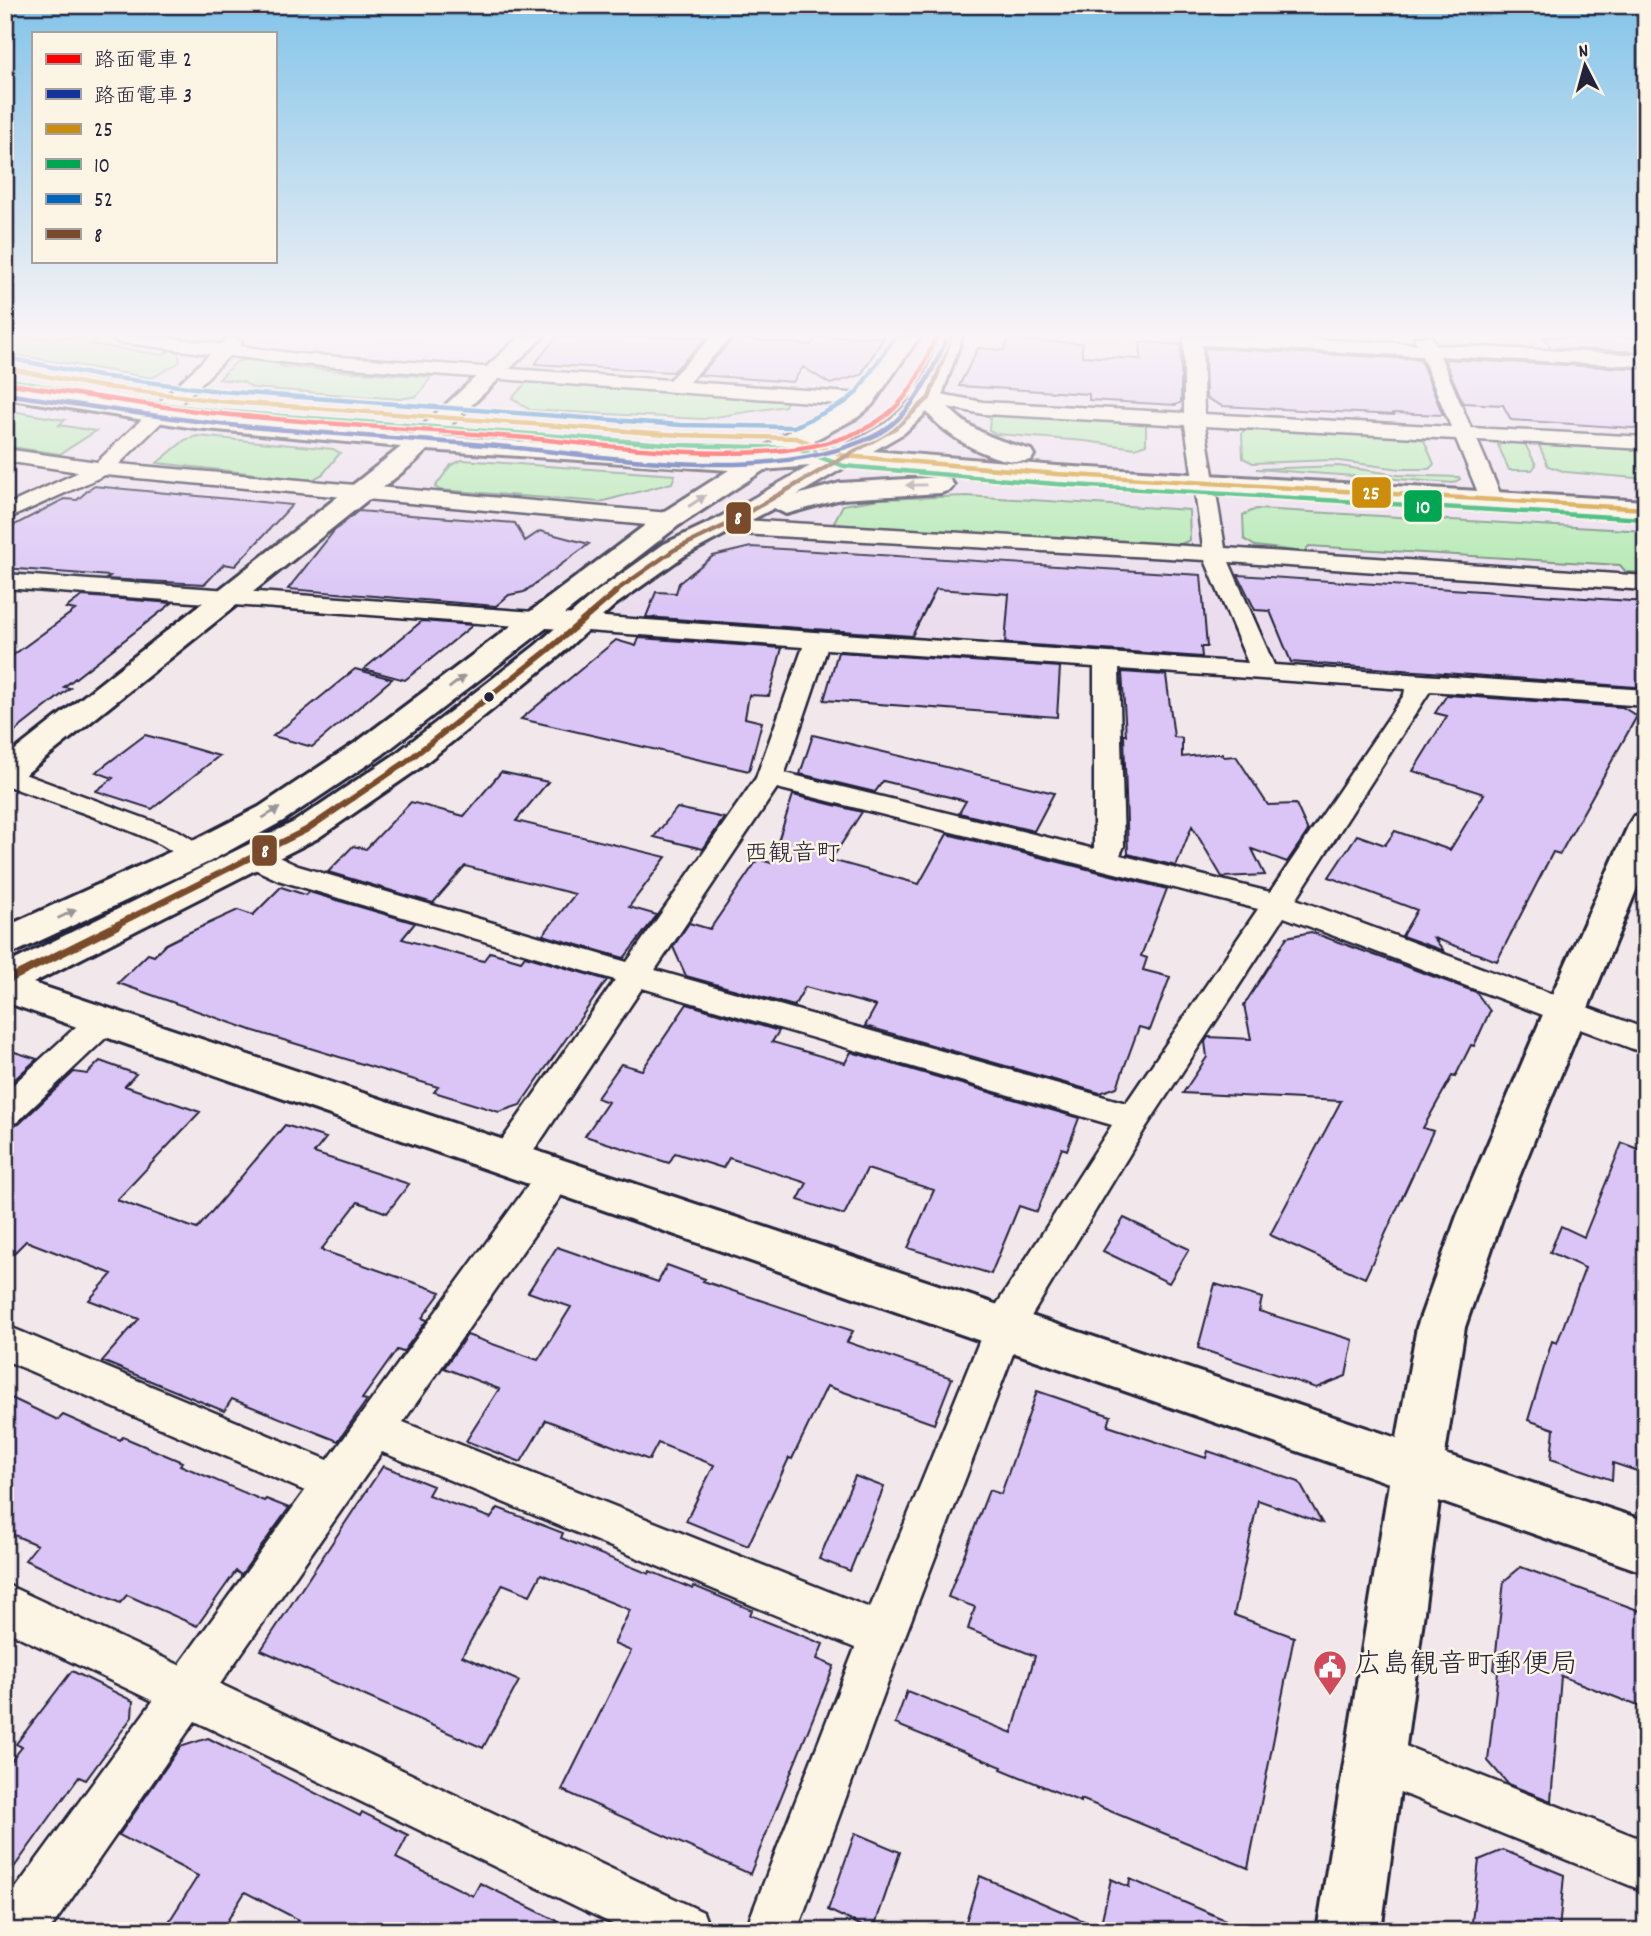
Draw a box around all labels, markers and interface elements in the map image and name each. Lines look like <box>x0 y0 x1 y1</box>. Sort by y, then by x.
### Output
legend <box>32 32 276 262</box>
north arrow <box>1550 32 1620 102</box>
text: N <box>1578 39 1590 66</box>
text: 路面電車 2 <box>94 47 192 77</box>
text: 路面電車 3 <box>94 83 192 113</box>
text: 25 <box>94 117 113 147</box>
text: 10 <box>94 153 110 183</box>
text: 52 <box>94 187 113 217</box>
text: 8 <box>94 223 102 253</box>
line badge: 25 <box>1351 476 1392 509</box>
one-way arrow <box>905 480 927 491</box>
text: 25 <box>1362 482 1380 509</box>
line badge: 10 <box>1403 489 1443 523</box>
one-way arrow <box>688 495 707 508</box>
text: 10 <box>1416 496 1430 523</box>
line badge: 8 <box>725 501 752 535</box>
text: 8 <box>734 507 742 534</box>
one-way arrow <box>448 676 466 690</box>
unlabelled marker <box>482 690 496 704</box>
one-way arrow <box>261 807 280 819</box>
line badge: 8 <box>251 834 278 867</box>
district label: 西観音町 <box>744 838 840 872</box>
text: 8 <box>261 840 269 867</box>
one-way arrow <box>57 908 77 919</box>
place label: 広島観音町郵便局 <box>1354 1647 1578 1687</box>
public building icon: 広島観音町郵便局 <box>1311 1648 1349 1697</box>

